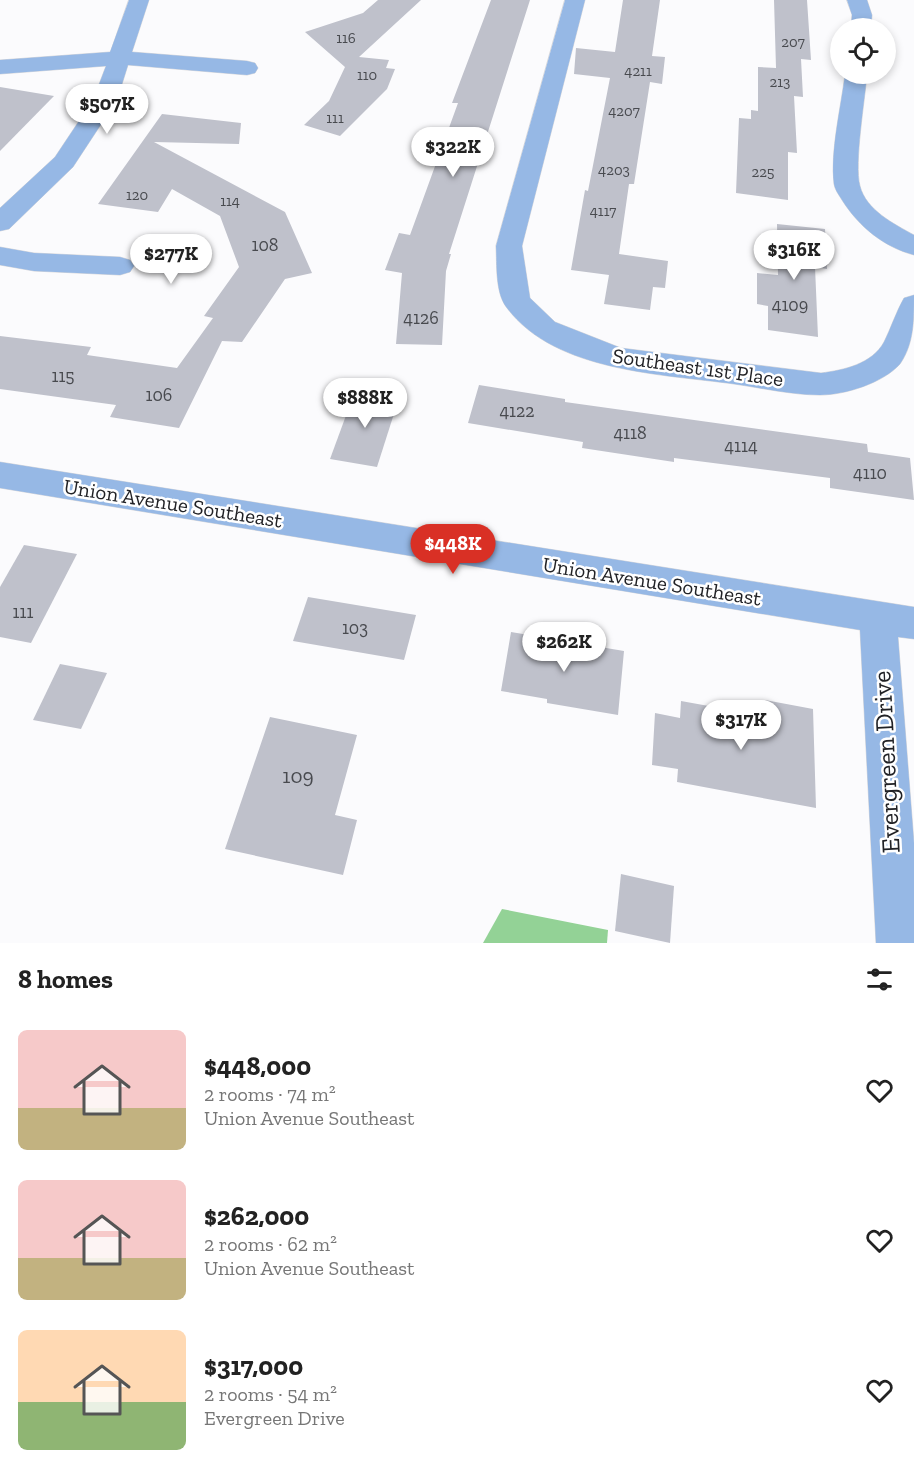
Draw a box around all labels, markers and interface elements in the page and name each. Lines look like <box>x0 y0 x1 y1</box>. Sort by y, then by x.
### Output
map controls <box>830 18 896 84</box>
button: locate <box>830 18 896 84</box>
house number: 116 <box>336 29 356 47</box>
house number: 207 <box>781 33 805 51</box>
house number: 4211 <box>624 62 652 80</box>
house number: 110 <box>357 66 377 84</box>
house number: 213 <box>770 73 790 91</box>
pin: $507K <box>65 84 149 135</box>
text: $507K <box>79 91 135 115</box>
house number: 4207 <box>608 102 640 120</box>
house number: 111 <box>326 109 344 127</box>
pin: $322K <box>411 127 495 178</box>
text: $322K <box>425 134 481 158</box>
house number: 4203 <box>598 161 630 179</box>
house number: 225 <box>751 163 775 181</box>
house number: 120 <box>126 186 148 204</box>
house number: 114 <box>220 192 240 210</box>
house number: 4117 <box>590 202 616 220</box>
pin: $316K <box>752 230 836 281</box>
pin: $277K <box>129 234 213 285</box>
house number: 108 <box>252 234 278 256</box>
text: $316K <box>768 237 820 261</box>
text: $277K <box>144 241 198 265</box>
house number: 4109 <box>772 294 808 316</box>
house number: 4126 <box>403 307 439 329</box>
street label: Southeast 1st Place <box>611 343 785 391</box>
house number: 115 <box>51 365 75 387</box>
pin: $888K <box>323 378 407 429</box>
house number: 106 <box>146 384 172 406</box>
text: $888K <box>337 385 393 409</box>
house number: 4122 <box>499 400 535 422</box>
house number: 4118 <box>613 422 647 444</box>
house number: 4114 <box>724 435 758 457</box>
house number: 4110 <box>853 462 887 484</box>
street label: Union Avenue Southeast <box>62 473 284 533</box>
pin: $448K <box>411 524 495 575</box>
text: $448K <box>425 531 481 555</box>
street label: Union Avenue Southeast <box>541 551 763 611</box>
house number: 111 <box>13 601 33 623</box>
house number: 103 <box>342 617 368 639</box>
pin: $262K <box>522 622 606 673</box>
text: $262K <box>536 629 592 653</box>
street label: Evergreen Drive <box>865 670 907 854</box>
pin: $317K <box>699 700 783 751</box>
text: $317K <box>715 707 767 731</box>
house number: 109 <box>282 763 314 788</box>
text: 8 homes <box>18 963 113 995</box>
icon: filters <box>863 963 896 996</box>
text: $448,000 <box>204 1050 311 1082</box>
icon: home <box>66 1054 138 1126</box>
icon: heart <box>863 1074 896 1107</box>
text: 2 rooms · 74 m² <box>204 1082 336 1106</box>
text: Union Avenue Southeast <box>204 1106 415 1130</box>
text: $262,000 <box>204 1200 309 1232</box>
icon: home <box>66 1204 138 1276</box>
icon: heart <box>863 1224 896 1257</box>
text: 2 rooms · 62 m² <box>204 1232 337 1256</box>
text: Union Avenue Southeast <box>204 1256 415 1280</box>
text: $317,000 <box>204 1350 303 1382</box>
icon: home <box>66 1354 138 1426</box>
icon: heart <box>863 1374 896 1407</box>
text: 2 rooms · 54 m² <box>204 1382 337 1406</box>
text: Evergreen Drive <box>204 1406 345 1430</box>

